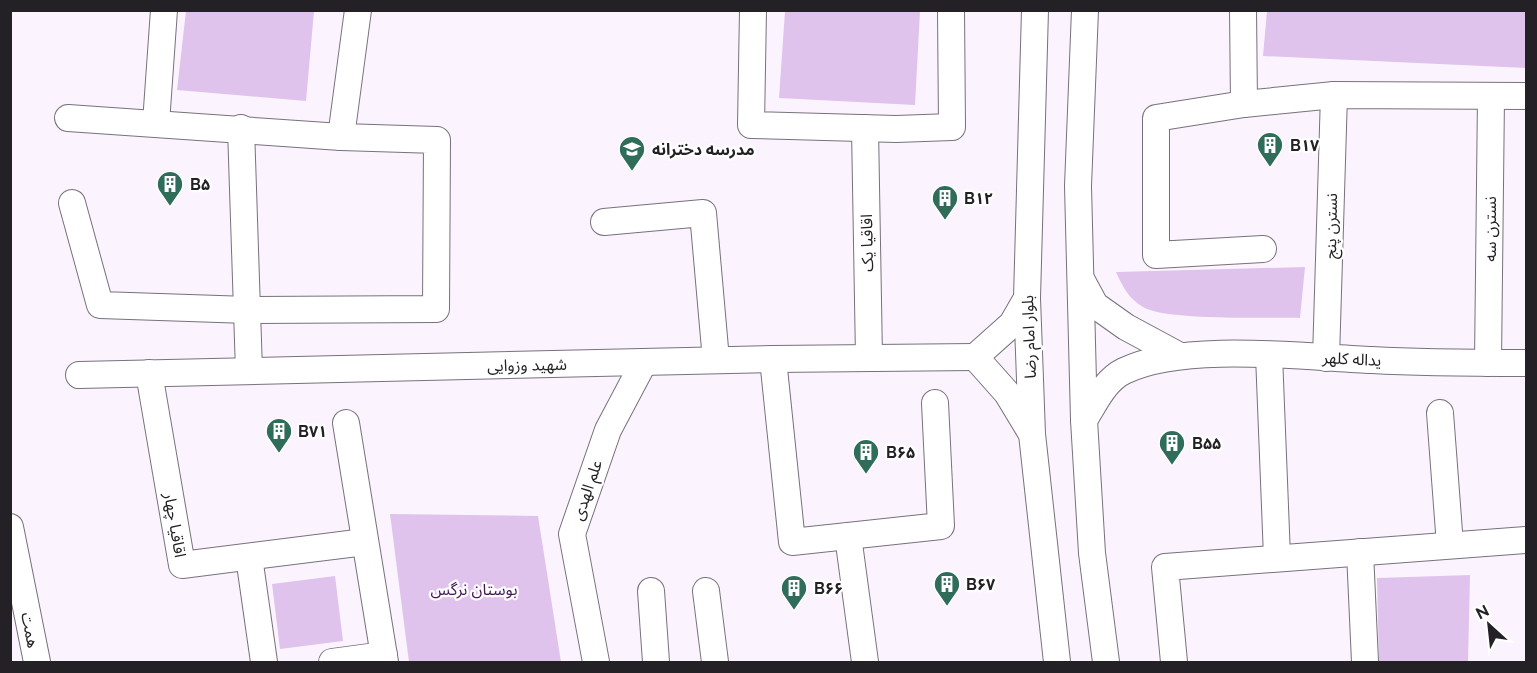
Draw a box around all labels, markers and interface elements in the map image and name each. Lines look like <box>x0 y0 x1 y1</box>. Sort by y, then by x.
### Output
building icon: B۱۷ <box>1255 130 1285 168</box>
school or university icon: مدرسه دخترانه <box>617 134 647 172</box>
place label: B۱۷ <box>1290 136 1320 155</box>
place label: مدرسه دخترانه <box>652 140 754 159</box>
building icon: B۵ <box>155 169 185 207</box>
place label: B۵ <box>190 175 210 194</box>
building icon: B۱۲ <box>930 183 960 221</box>
place label: B۱۲ <box>964 189 993 208</box>
street label: نسترن پنج <box>1321 193 1344 259</box>
street label: نسترن سه <box>1481 196 1500 262</box>
street label: اقاقیا یک <box>857 214 877 272</box>
street label: بلوار امام رضا <box>1018 295 1043 379</box>
street label: یداله کلهر <box>1321 348 1382 370</box>
street label: شهید وزوایی <box>487 355 567 375</box>
building icon: B۷۱ <box>264 416 294 454</box>
place label: B۷۱ <box>298 422 327 441</box>
building icon: B۵۵ <box>1157 428 1187 466</box>
place label: B۵۵ <box>1192 434 1221 453</box>
building icon: B۶۵ <box>851 437 881 475</box>
place label: B۶۵ <box>886 443 915 462</box>
street label: علم الهدی <box>568 457 609 524</box>
street label: اقاقیا چهار <box>159 490 190 559</box>
building icon: B۶۷ <box>932 569 962 607</box>
building icon: B۶۶ <box>779 573 809 611</box>
place label: B۶۷ <box>966 575 996 594</box>
place label: B۶۶ <box>814 579 843 598</box>
park label: بوستان نرگس <box>431 580 517 599</box>
north arrow <box>1459 595 1519 655</box>
text: N <box>1473 601 1492 623</box>
street label: همت <box>17 611 43 649</box>

